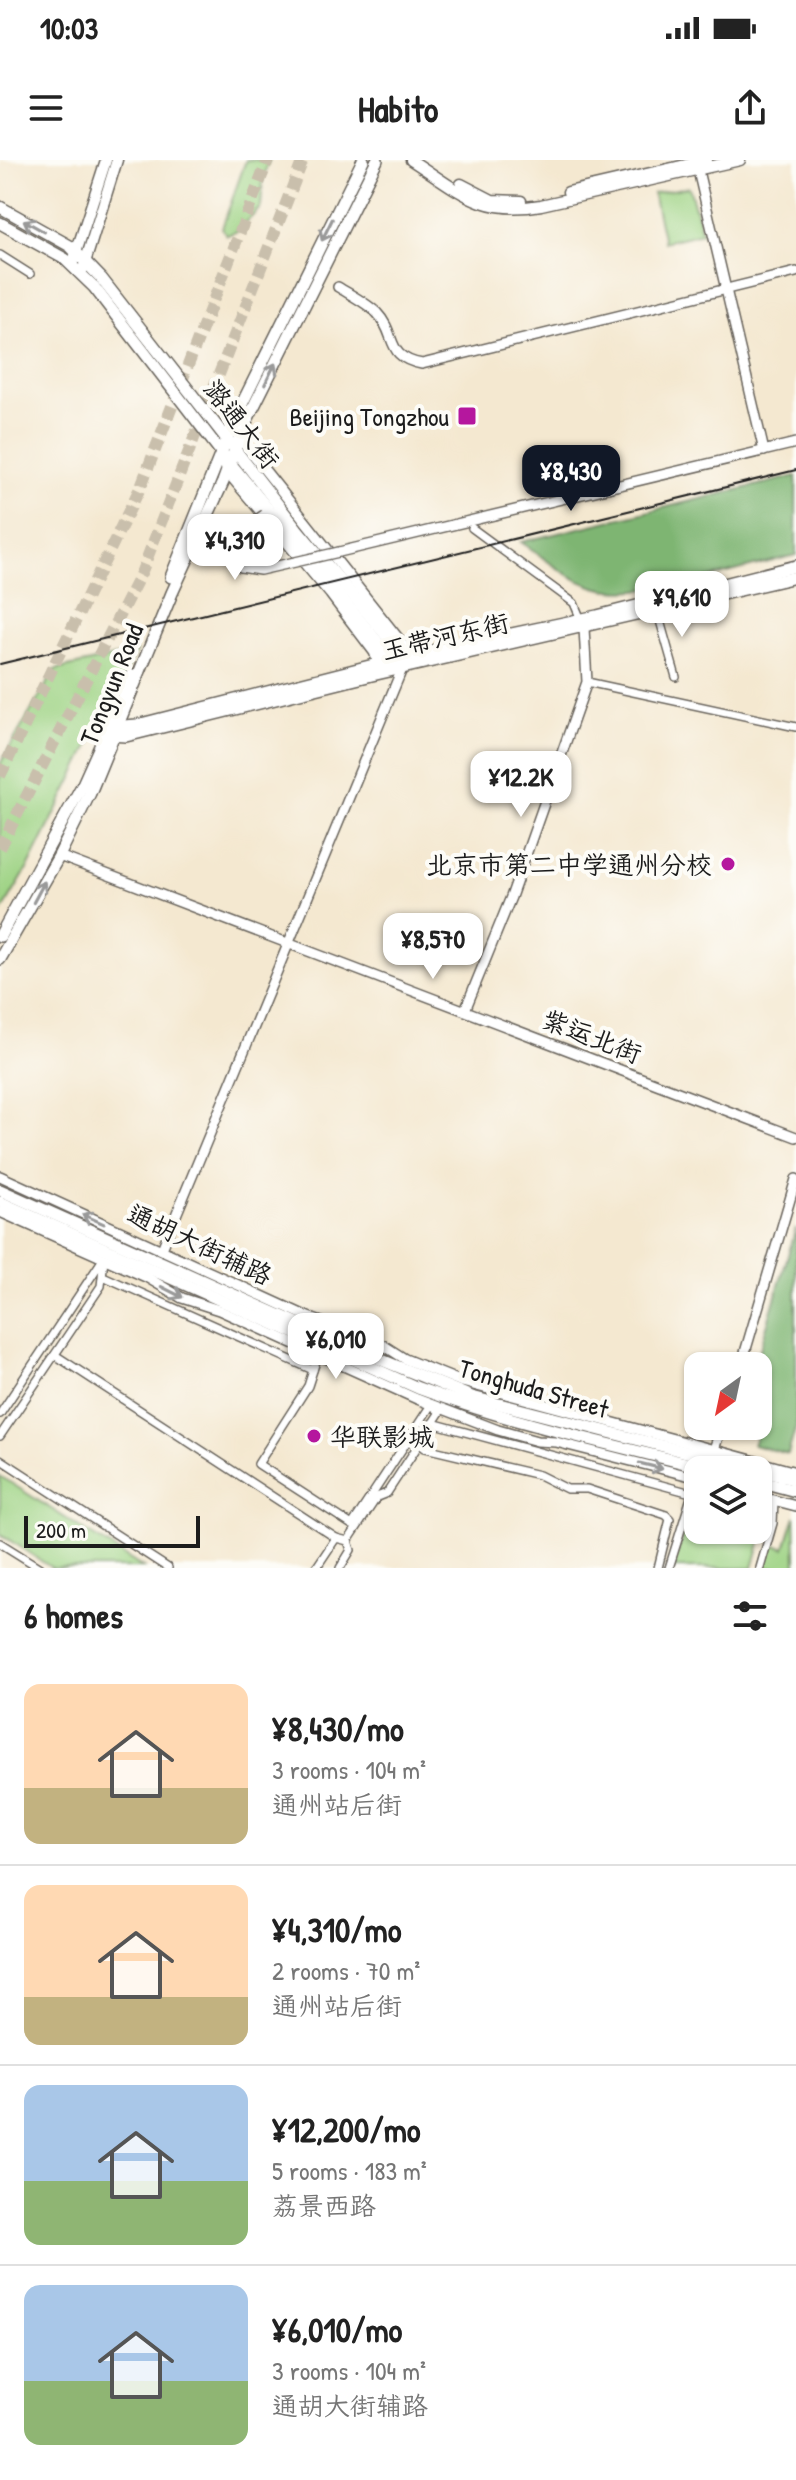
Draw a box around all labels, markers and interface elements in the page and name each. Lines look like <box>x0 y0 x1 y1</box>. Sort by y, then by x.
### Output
text: 10:03 <box>40 8 98 48</box>
text: Habito <box>358 84 438 133</box>
icon: menu <box>24 86 68 130</box>
icon: share <box>728 86 772 130</box>
one-way arrow <box>319 217 335 241</box>
one-way arrow <box>23 218 47 233</box>
one-way arrow <box>263 362 278 386</box>
street label: 潞通大街 <box>196 372 288 476</box>
place label: Beijing Tongzhou <box>290 399 449 434</box>
marker: Beijing Tongzhou <box>456 405 478 427</box>
pin: ¥8,430 <box>506 445 636 513</box>
text: ¥8,430 <box>540 453 602 488</box>
pin: ¥4,310 <box>170 514 300 582</box>
text: ¥4,310 <box>205 522 265 557</box>
pin: ¥9,610 <box>617 571 747 639</box>
text: ¥9,610 <box>653 579 711 614</box>
street label: 玉带河东街 <box>378 604 512 668</box>
street label: Tongyun Road <box>71 618 151 750</box>
pin: ¥12.2K <box>456 751 586 819</box>
text: ¥12.2K <box>488 759 554 794</box>
place label: 北京市第二中学通州分校 <box>426 847 712 882</box>
marker: 北京市第二中学通州分校 <box>719 855 737 873</box>
one-way arrow <box>32 881 48 904</box>
pin: ¥8,570 <box>368 913 498 981</box>
text: ¥8,570 <box>401 921 465 956</box>
street label: 紫运北街 <box>537 1001 647 1071</box>
street label: 通胡大街辅路 <box>122 1195 278 1293</box>
one-way arrow <box>81 1210 106 1225</box>
one-way arrow <box>159 1285 183 1300</box>
pin: ¥6,010 <box>271 1313 401 1381</box>
text: ¥6,010 <box>306 1321 366 1356</box>
street label: Tonghuda Street <box>455 1350 614 1426</box>
north arrow <box>684 1352 772 1440</box>
map controls <box>684 1352 772 1544</box>
place label: 华联影城 <box>330 1419 434 1454</box>
marker: 华联影城 <box>305 1427 323 1445</box>
button: layers <box>684 1456 772 1544</box>
one-way arrow <box>637 1459 663 1474</box>
scale bar <box>24 1512 200 1548</box>
text: 200 m <box>36 1515 86 1545</box>
text: 6 homes <box>24 1593 123 1639</box>
icon: filters <box>728 1594 772 1638</box>
text: ¥8,430/mo <box>272 1706 404 1752</box>
icon: home <box>88 1716 184 1812</box>
text: 3 rooms · 104 m² <box>272 1752 426 1787</box>
text: 通州站后街 <box>272 1787 402 1822</box>
text: ¥4,310/mo <box>272 1907 401 1953</box>
icon: home <box>88 1917 184 2013</box>
text: 2 rooms · 70 m² <box>272 1953 420 1988</box>
text: 通州站后街 <box>272 1988 402 2023</box>
text: ¥12,200/mo <box>272 2107 420 2153</box>
icon: home <box>88 2117 184 2213</box>
text: 5 rooms · 183 m² <box>272 2153 427 2188</box>
text: 荔景西路 <box>272 2188 376 2223</box>
text: ¥6,010/mo <box>272 2307 402 2353</box>
icon: home <box>88 2317 184 2413</box>
text: 3 rooms · 104 m² <box>272 2353 426 2388</box>
text: 通胡大街辅路 <box>272 2388 428 2423</box>

